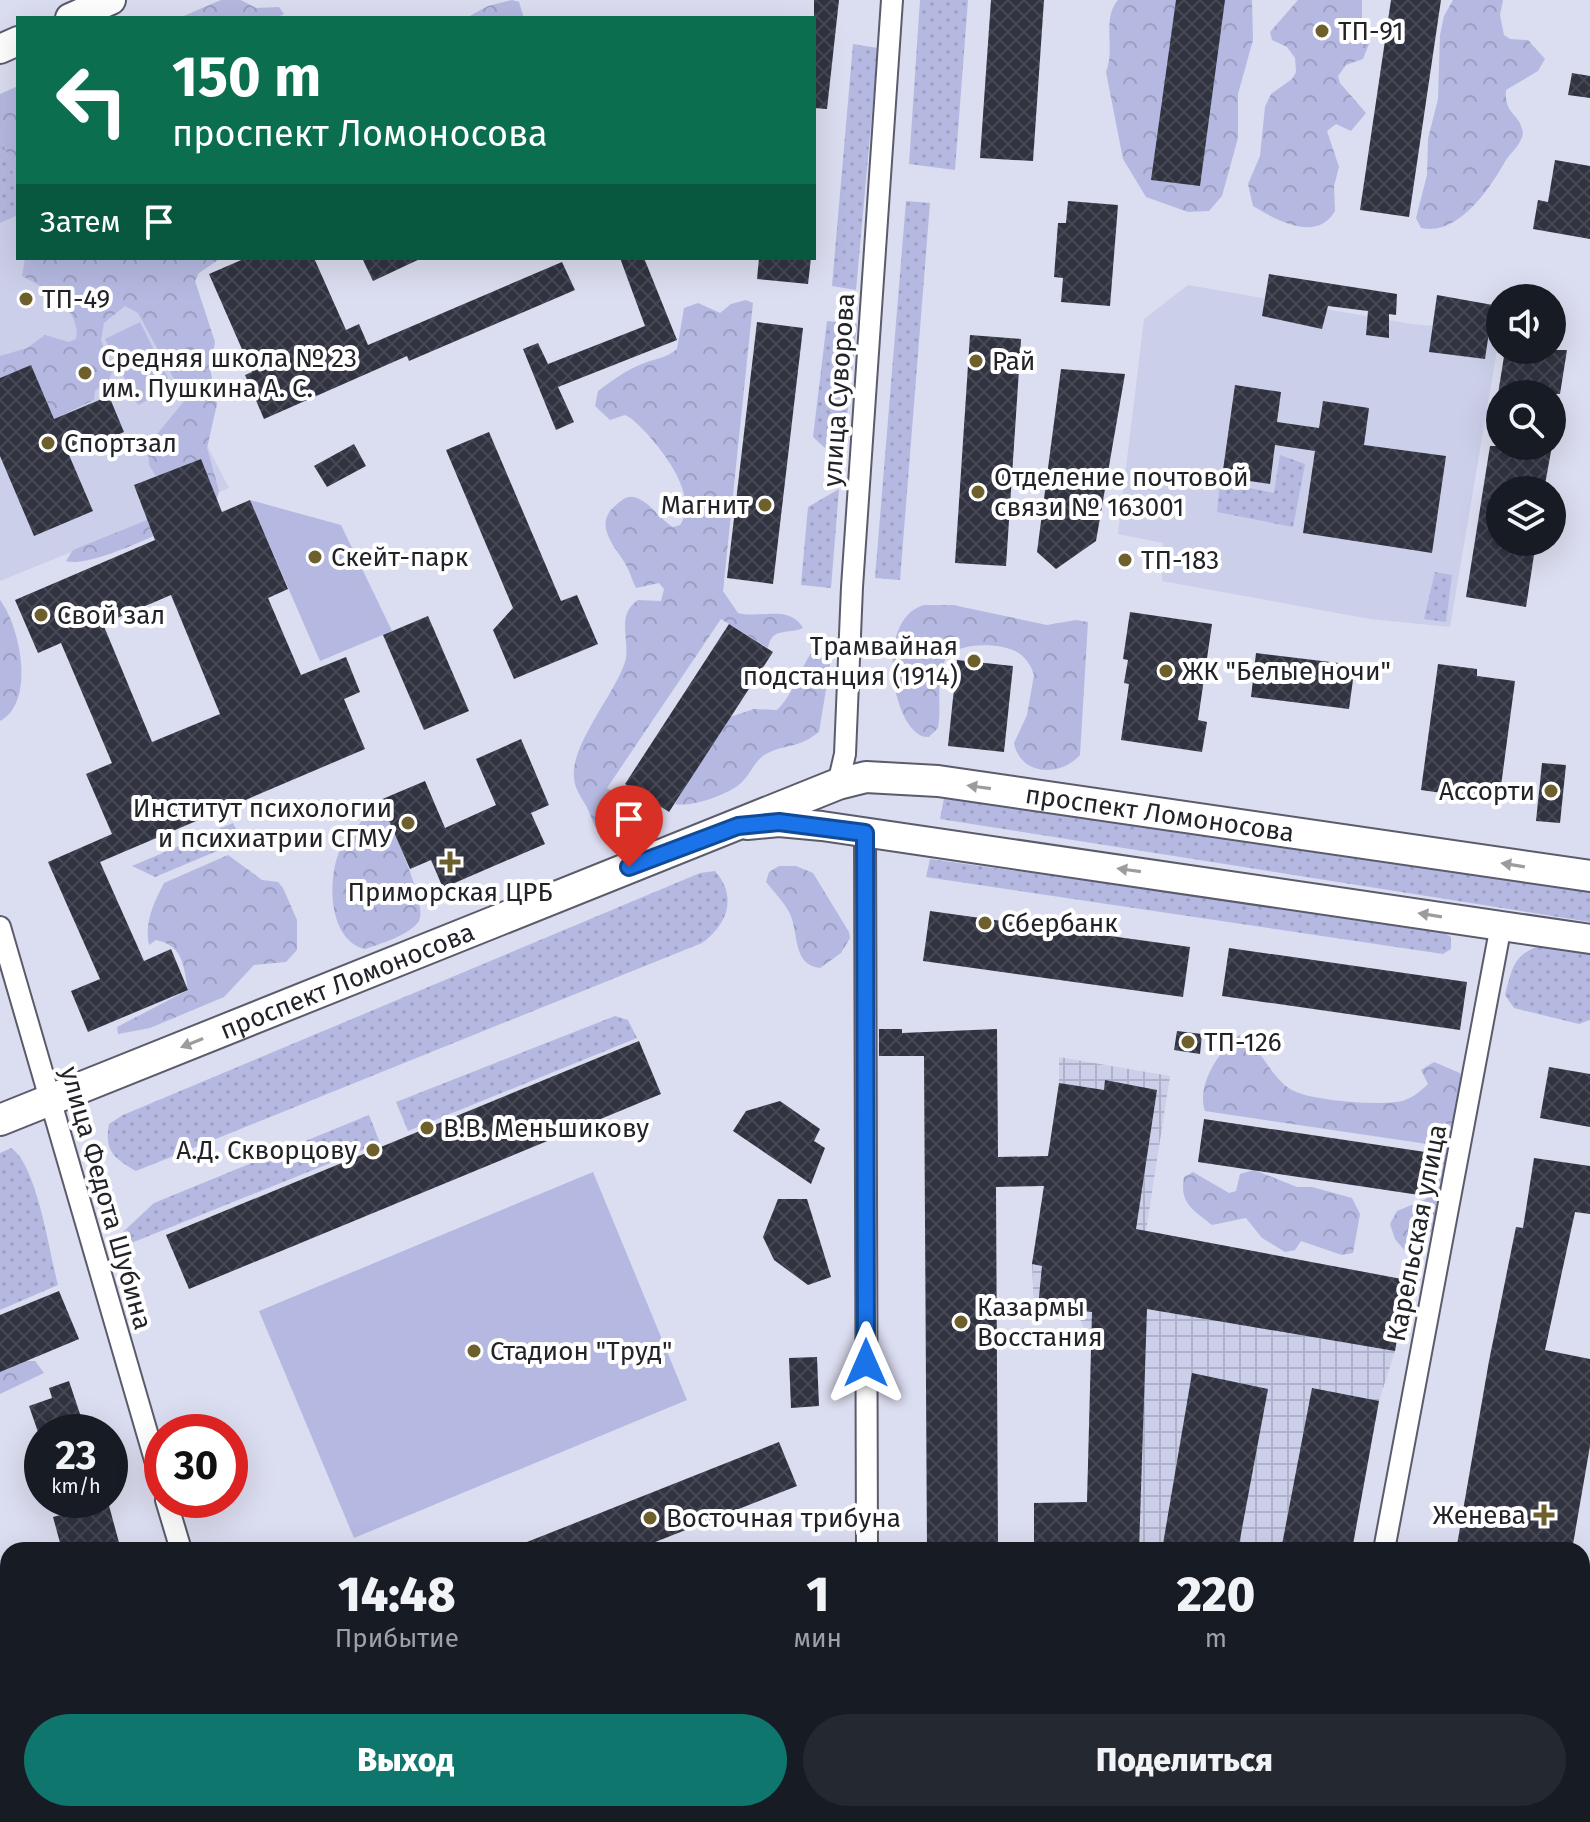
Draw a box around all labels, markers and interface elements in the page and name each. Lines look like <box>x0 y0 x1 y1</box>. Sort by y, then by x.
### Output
place label: ТП-91 <box>1338 16 1404 47</box>
marker: ТП-91 <box>1313 22 1331 40</box>
text: 150 m <box>172 44 321 111</box>
icon: left <box>40 48 144 152</box>
text: проспект Ломоносова <box>172 112 548 156</box>
icon: arrive <box>137 200 181 244</box>
text: Затем <box>40 204 121 240</box>
place label: ТП-49 <box>42 284 110 315</box>
map controls <box>1486 284 1566 556</box>
button: sound <box>1486 284 1566 364</box>
marker: ТП-49 <box>17 290 35 308</box>
street label: улица Суворова <box>817 292 861 488</box>
place label: Средняя школа № 23 им. Пушкина А. С. <box>101 343 357 404</box>
place label: Рай <box>992 346 1035 377</box>
marker: Рай <box>967 352 985 370</box>
marker: Средняя школа № 23 им. Пушкина А. С. <box>76 364 94 382</box>
button: search <box>1486 380 1566 460</box>
place label: Спортзал <box>64 428 177 459</box>
marker: Спортзал <box>39 434 57 452</box>
place label: Отделение почтовой связи № 163001 <box>994 462 1249 523</box>
button: layers <box>1486 476 1566 556</box>
marker: Отделение почтовой связи № 163001 <box>969 483 987 501</box>
place label: Магнит <box>661 490 749 521</box>
marker: Магнит <box>756 496 774 514</box>
place label: Скейт-парк <box>331 542 469 573</box>
place label: ТП-183 <box>1141 545 1219 576</box>
marker: Скейт-парк <box>306 548 324 566</box>
marker: ТП-183 <box>1116 551 1134 569</box>
place label: Свой зал <box>57 600 165 631</box>
marker: Свой зал <box>32 606 50 624</box>
place label: Трамвайная подстанция (1914) <box>743 631 958 692</box>
marker: Трамвайная подстанция (1914) <box>965 652 983 670</box>
place label: ЖК "Белые ночи" <box>1182 656 1391 687</box>
marker: ЖК "Белые ночи" <box>1157 662 1175 680</box>
place label: Ассорти <box>1439 776 1535 807</box>
street label: проспект Ломоносова <box>1023 778 1296 848</box>
one-way arrow <box>966 780 991 793</box>
marker: Ассорти <box>1542 782 1560 800</box>
pin <box>595 785 663 867</box>
place label: Институт психологии и психиатрии СГМУ <box>133 793 393 854</box>
icon: arrive <box>607 797 651 841</box>
marker: Институт психологии и психиатрии СГМУ <box>399 814 417 832</box>
marker: Приморская ЦРБ <box>439 851 461 873</box>
one-way arrow <box>1500 858 1525 871</box>
one-way arrow <box>1116 863 1141 876</box>
place label: Приморская ЦРБ <box>347 877 553 908</box>
place label: Сбербанк <box>1001 908 1118 939</box>
one-way arrow <box>1417 908 1442 920</box>
marker: Сбербанк <box>976 914 994 932</box>
street label: проспект Ломоносова <box>215 916 479 1046</box>
place label: ТП-126 <box>1204 1027 1282 1058</box>
marker: ТП-126 <box>1179 1033 1197 1051</box>
one-way arrow <box>180 1037 204 1050</box>
street label: улица Федота Шубина <box>54 1063 158 1333</box>
place label: В.В. Меньшикову <box>443 1113 649 1144</box>
marker: В.В. Меньшикову <box>418 1119 436 1137</box>
street label: Карельская улица <box>1381 1122 1453 1344</box>
place label: А.Д. Скворцову <box>176 1135 357 1166</box>
marker: А.Д. Скворцову <box>364 1141 382 1159</box>
place label: Казармы Восстания <box>977 1292 1103 1353</box>
marker: Казармы Восстания <box>952 1313 970 1331</box>
position arrow <box>824 1321 908 1405</box>
place label: Стадион "Труд" <box>490 1336 673 1367</box>
marker: Стадион "Труд" <box>465 1342 483 1360</box>
speed limit sign: 30 <box>144 1414 248 1518</box>
text: 23 <box>55 1432 97 1480</box>
text: km/h <box>51 1474 101 1498</box>
place label: Женева <box>1433 1500 1526 1531</box>
place label: Восточная трибуна <box>666 1503 901 1534</box>
marker: Женева <box>1533 1504 1555 1526</box>
marker: Восточная трибуна <box>641 1509 659 1527</box>
text: 14:48 <box>338 1566 456 1624</box>
text: 1 <box>806 1566 829 1624</box>
text: 220 <box>1177 1566 1255 1624</box>
text: Прибытие <box>335 1623 459 1654</box>
text: мин <box>794 1623 842 1654</box>
text: m <box>1205 1623 1227 1654</box>
button: Выход <box>24 1714 787 1806</box>
button: Поделиться <box>803 1714 1566 1806</box>

